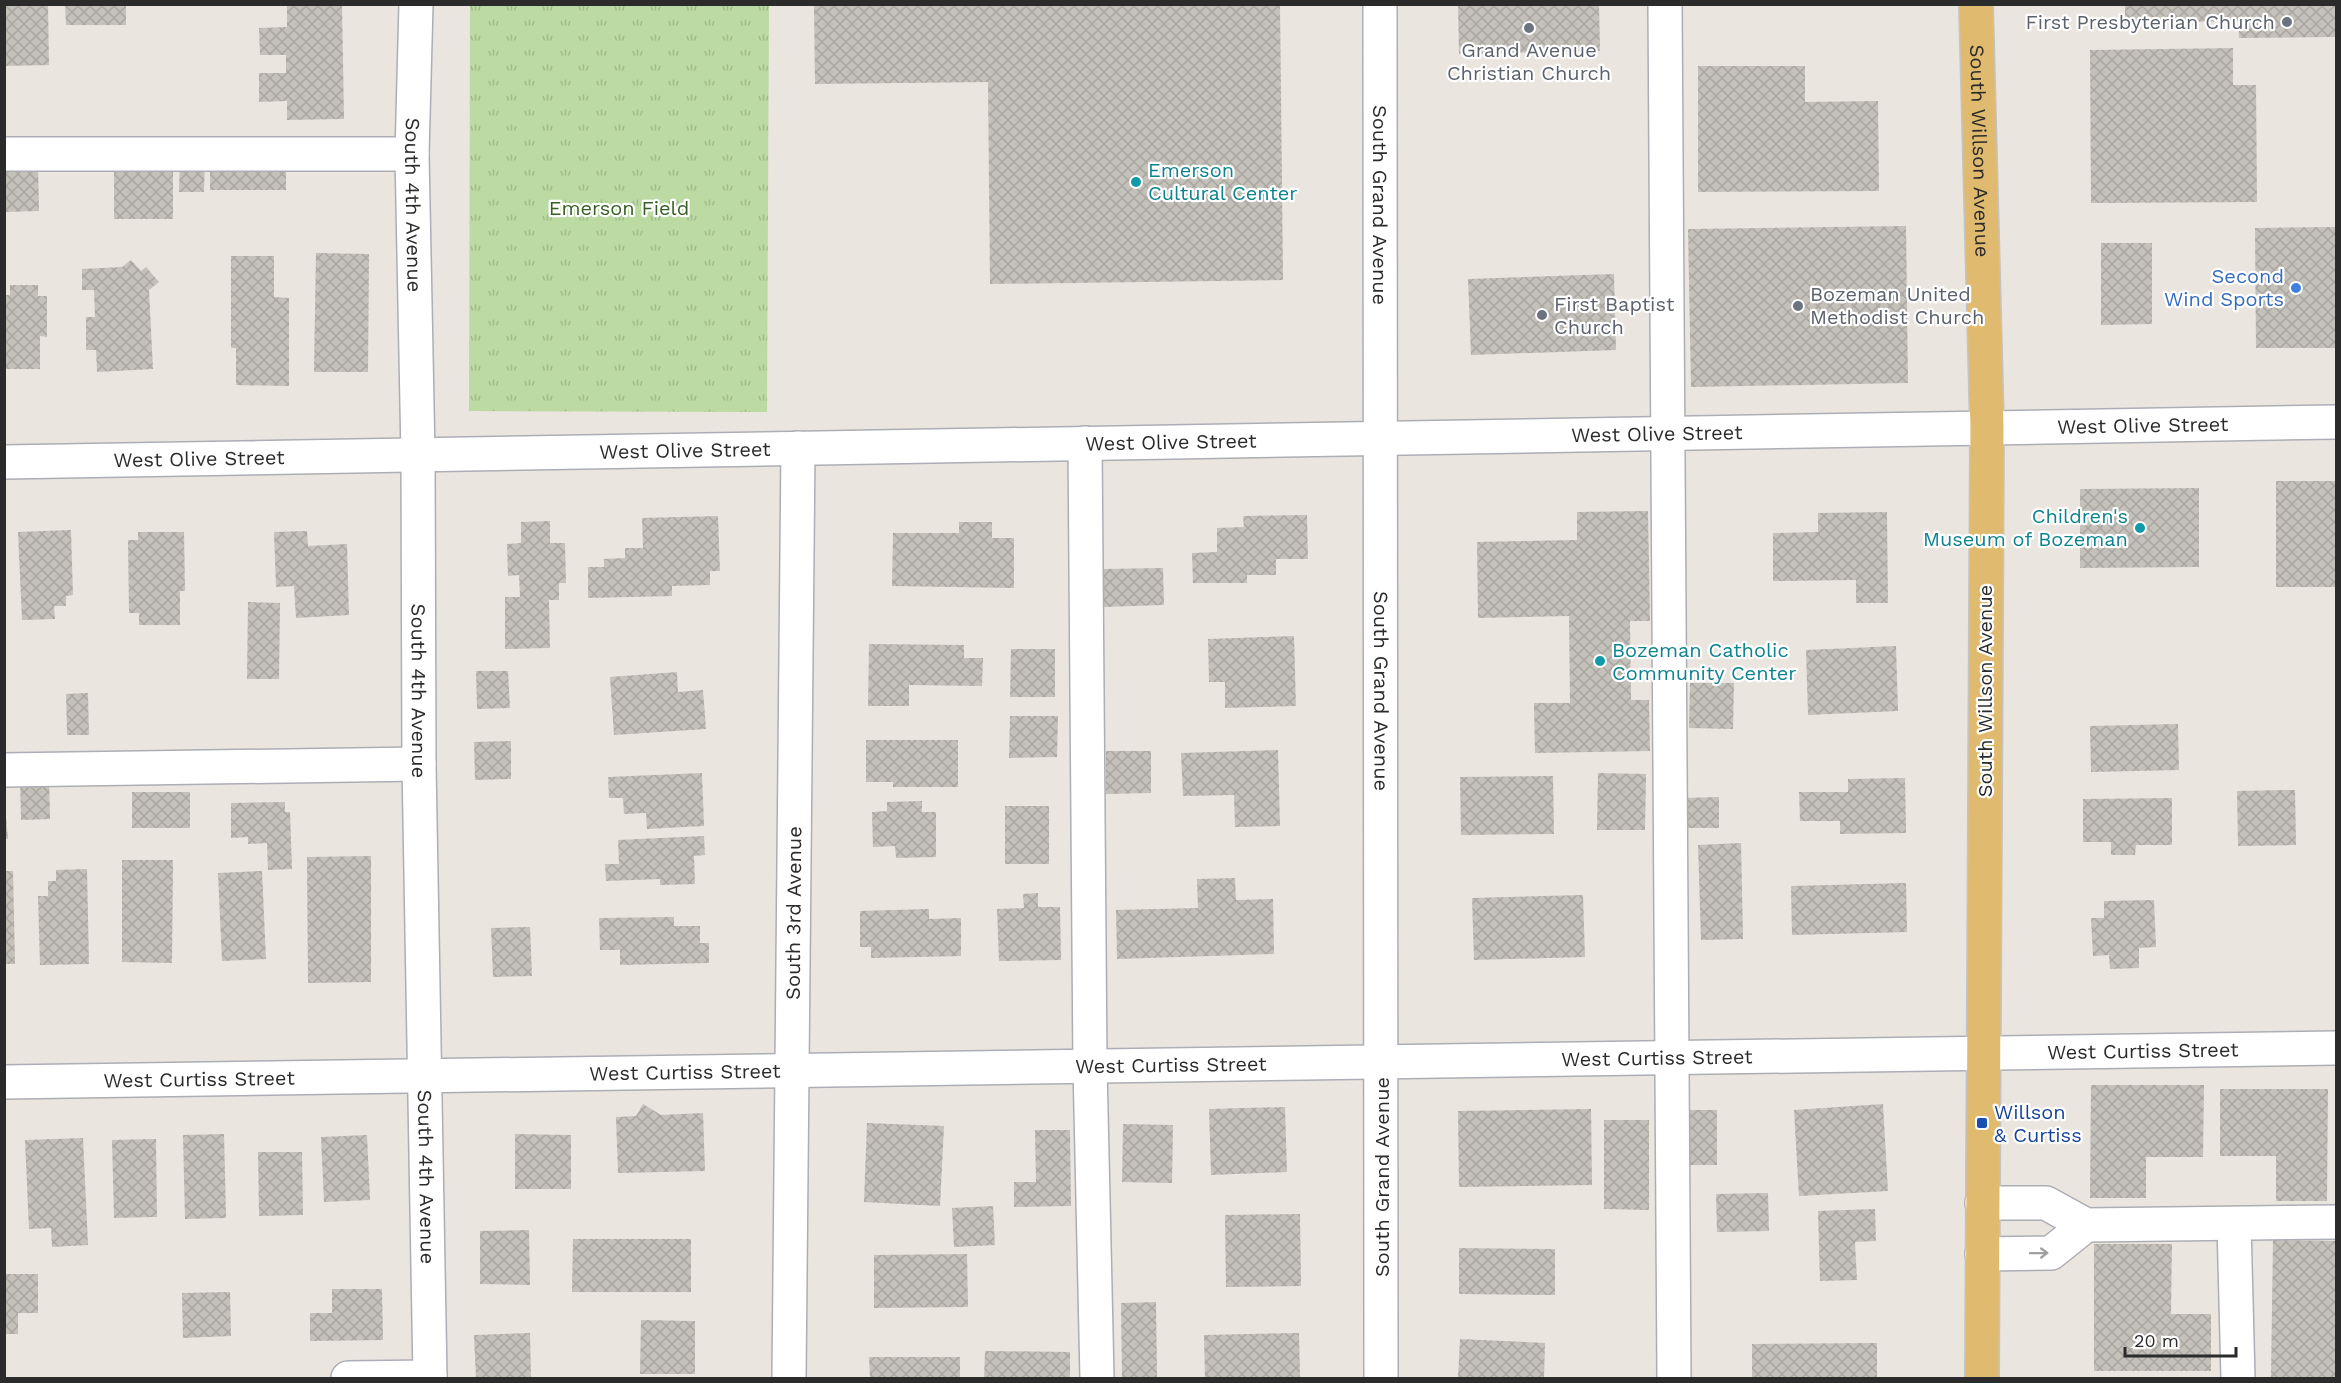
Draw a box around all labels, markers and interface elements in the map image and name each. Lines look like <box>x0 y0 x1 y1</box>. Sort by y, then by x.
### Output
place label: First Presbyterian Church <box>2026 10 2275 34</box>
marker: First Presbyterian Church <box>2280 15 2294 29</box>
marker: Grand Avenue Christian Church <box>1522 21 1536 35</box>
place label: Grand Avenue Christian Church <box>1447 38 1611 85</box>
street label: South Willson Avenue <box>1965 44 1995 258</box>
street label: South Grand Avenue <box>1368 105 1392 305</box>
street label: South 4th Avenue <box>400 117 427 292</box>
place label: Emerson Cultural Center <box>1148 158 1298 205</box>
marker: Emerson Cultural Center <box>1129 175 1143 189</box>
park label: Emerson Field <box>549 196 689 220</box>
place label: Second Wind Sports <box>2164 264 2284 311</box>
marker: Second Wind Sports <box>2289 281 2303 295</box>
place label: Bozeman United Methodist Church <box>1810 282 1984 329</box>
place label: First Baptist Church <box>1554 292 1675 339</box>
marker: Bozeman United Methodist Church <box>1791 299 1805 313</box>
marker: First Baptist Church <box>1535 308 1549 322</box>
street label: West Olive Street <box>2057 412 2229 439</box>
street label: West Olive Street <box>1571 420 1743 447</box>
street label: West Olive Street <box>1085 429 1257 455</box>
street label: West Olive Street <box>599 437 771 464</box>
street label: West Olive Street <box>113 445 285 472</box>
place label: Children's Museum of Bozeman <box>1923 504 2128 551</box>
marker: Children's Museum of Bozeman <box>2133 521 2147 535</box>
street label: South Willson Avenue <box>1973 585 1997 797</box>
street label: South Grand Avenue <box>1369 591 1394 791</box>
street label: South 4th Avenue <box>406 604 431 778</box>
place label: Bozeman Catholic Community Center <box>1612 638 1796 685</box>
marker: Bozeman Catholic Community Center <box>1593 654 1607 668</box>
street label: South 3rd Avenue <box>781 826 806 1000</box>
street label: West Curtiss Street <box>2047 1037 2239 1064</box>
street label: West Curtiss Street <box>1561 1044 1753 1071</box>
street label: West Curtiss Street <box>1075 1052 1267 1078</box>
street label: West Curtiss Street <box>589 1059 781 1085</box>
street label: West Curtiss Street <box>103 1066 295 1093</box>
street label: South Grand Avenue <box>1370 1077 1394 1277</box>
street label: South 4th Avenue <box>413 1089 440 1264</box>
place label: Willson & Curtiss <box>1994 1100 2082 1147</box>
marker: Willson & Curtiss <box>1975 1116 1989 1130</box>
one-way arrow <box>2028 1247 2048 1259</box>
scale bar <box>2125 1320 2236 1358</box>
text: 20 m <box>2134 1330 2179 1351</box>

